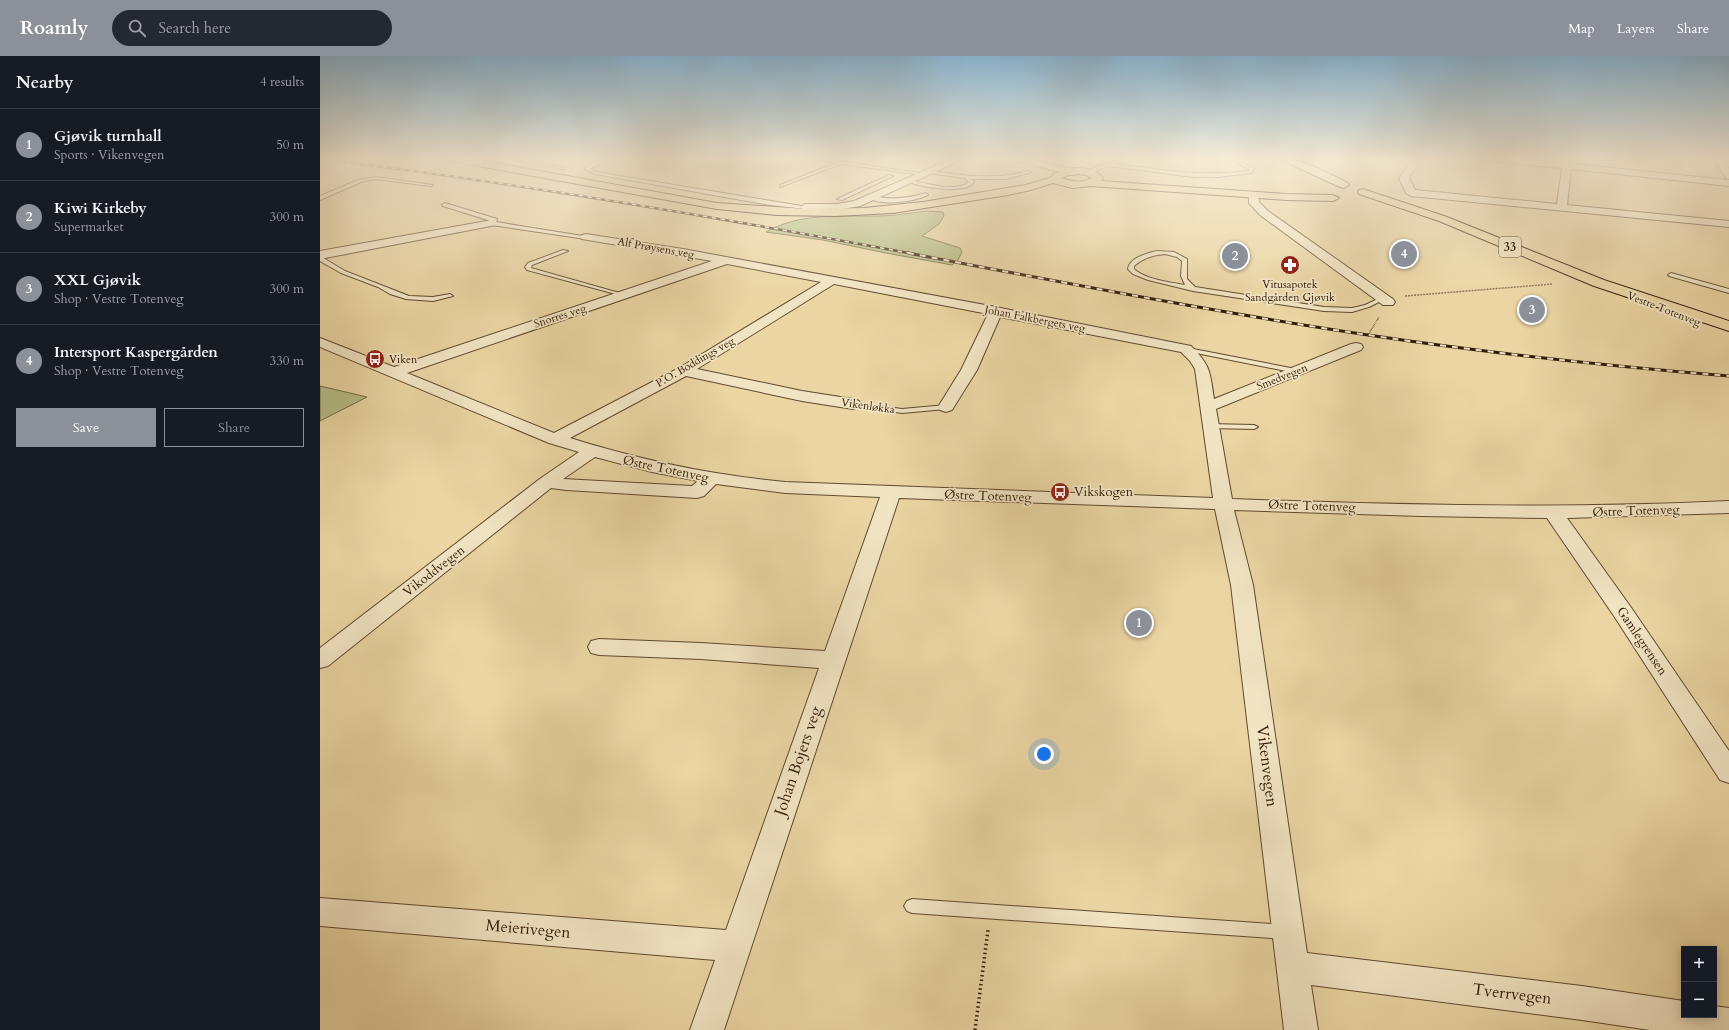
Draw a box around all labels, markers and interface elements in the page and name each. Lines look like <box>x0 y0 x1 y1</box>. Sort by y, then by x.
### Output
search box <box>112 10 392 46</box>
text: Roamly <box>20 15 88 41</box>
icon: search <box>126 17 148 39</box>
text: Search here <box>158 18 231 38</box>
text: Map <box>1568 19 1595 38</box>
text: Layers <box>1617 19 1655 38</box>
text: Share <box>1677 19 1709 38</box>
text: Nearby <box>16 71 73 94</box>
text: 4 results <box>260 73 304 91</box>
text: Gjøvik turnhall <box>54 126 162 146</box>
text: 1 <box>26 136 32 154</box>
text: 50 m <box>276 136 304 154</box>
text: Sports · Vikenvegen <box>54 146 164 164</box>
text: Kiwi Kirkeby <box>54 198 147 218</box>
text: 2 <box>26 208 32 226</box>
text: 300 m <box>270 208 304 226</box>
text: Supermarket <box>54 218 124 236</box>
street label: Alf Prøysens veg <box>616 234 696 262</box>
road number: 33 <box>1499 237 1521 257</box>
pin: 4 <box>1391 239 1417 269</box>
pin: 2 <box>1222 241 1248 271</box>
pharmacy icon: Vitusapotek Sandgården Gjøvik <box>1279 254 1301 276</box>
text: XXL Gjøvik <box>54 270 141 290</box>
place label: Vitusapotek Sandgården Gjøvik <box>1245 277 1335 305</box>
text: 3 <box>26 280 32 298</box>
text: 300 m <box>270 280 304 298</box>
street label: Vestre Totenveg <box>1625 288 1704 330</box>
text: Shop · Vestre Totenveg <box>54 290 184 308</box>
pin: 3 <box>1519 295 1545 325</box>
street label: Snorres veg <box>532 300 589 331</box>
street label: Johan Falkbergets veg <box>981 301 1087 336</box>
street label: P.O. Boddings veg <box>653 333 738 391</box>
text: Intersport Kaspergården <box>54 342 218 362</box>
bus stop icon: Viken <box>364 348 386 370</box>
text: 4 <box>26 352 32 370</box>
text: 330 m <box>270 352 304 370</box>
place label: Viken <box>389 352 418 367</box>
street label: Smedvegen <box>1254 360 1310 394</box>
text: Shop · Vestre Totenveg <box>54 362 184 380</box>
street label: Vikenløkka <box>840 395 896 417</box>
button: Save <box>16 408 156 447</box>
button: Share <box>164 408 304 447</box>
street label: Østre Totenveg <box>621 451 711 487</box>
bus stop icon: Vikskogen <box>1049 481 1071 503</box>
place label: Vikskogen <box>1074 483 1134 501</box>
street label: Østre Totenveg <box>944 485 1033 507</box>
street label: Østre Totenveg <box>1268 495 1357 517</box>
street label: Østre Totenveg <box>1592 500 1681 522</box>
street label: Vikoddvegen <box>399 541 469 601</box>
street label: Gamlegrensen <box>1612 603 1672 679</box>
pin: 1 <box>1126 608 1152 638</box>
street label: Johan Bojers veg <box>768 703 827 820</box>
street label: Vikenvegen <box>1251 724 1283 808</box>
your location <box>1034 744 1054 764</box>
street label: Meierivegen <box>485 914 571 944</box>
map controls <box>1681 946 1717 1018</box>
button: + <box>1681 946 1717 982</box>
street label: Tverrvegen <box>1471 978 1553 1010</box>
button: − <box>1681 982 1717 1018</box>

